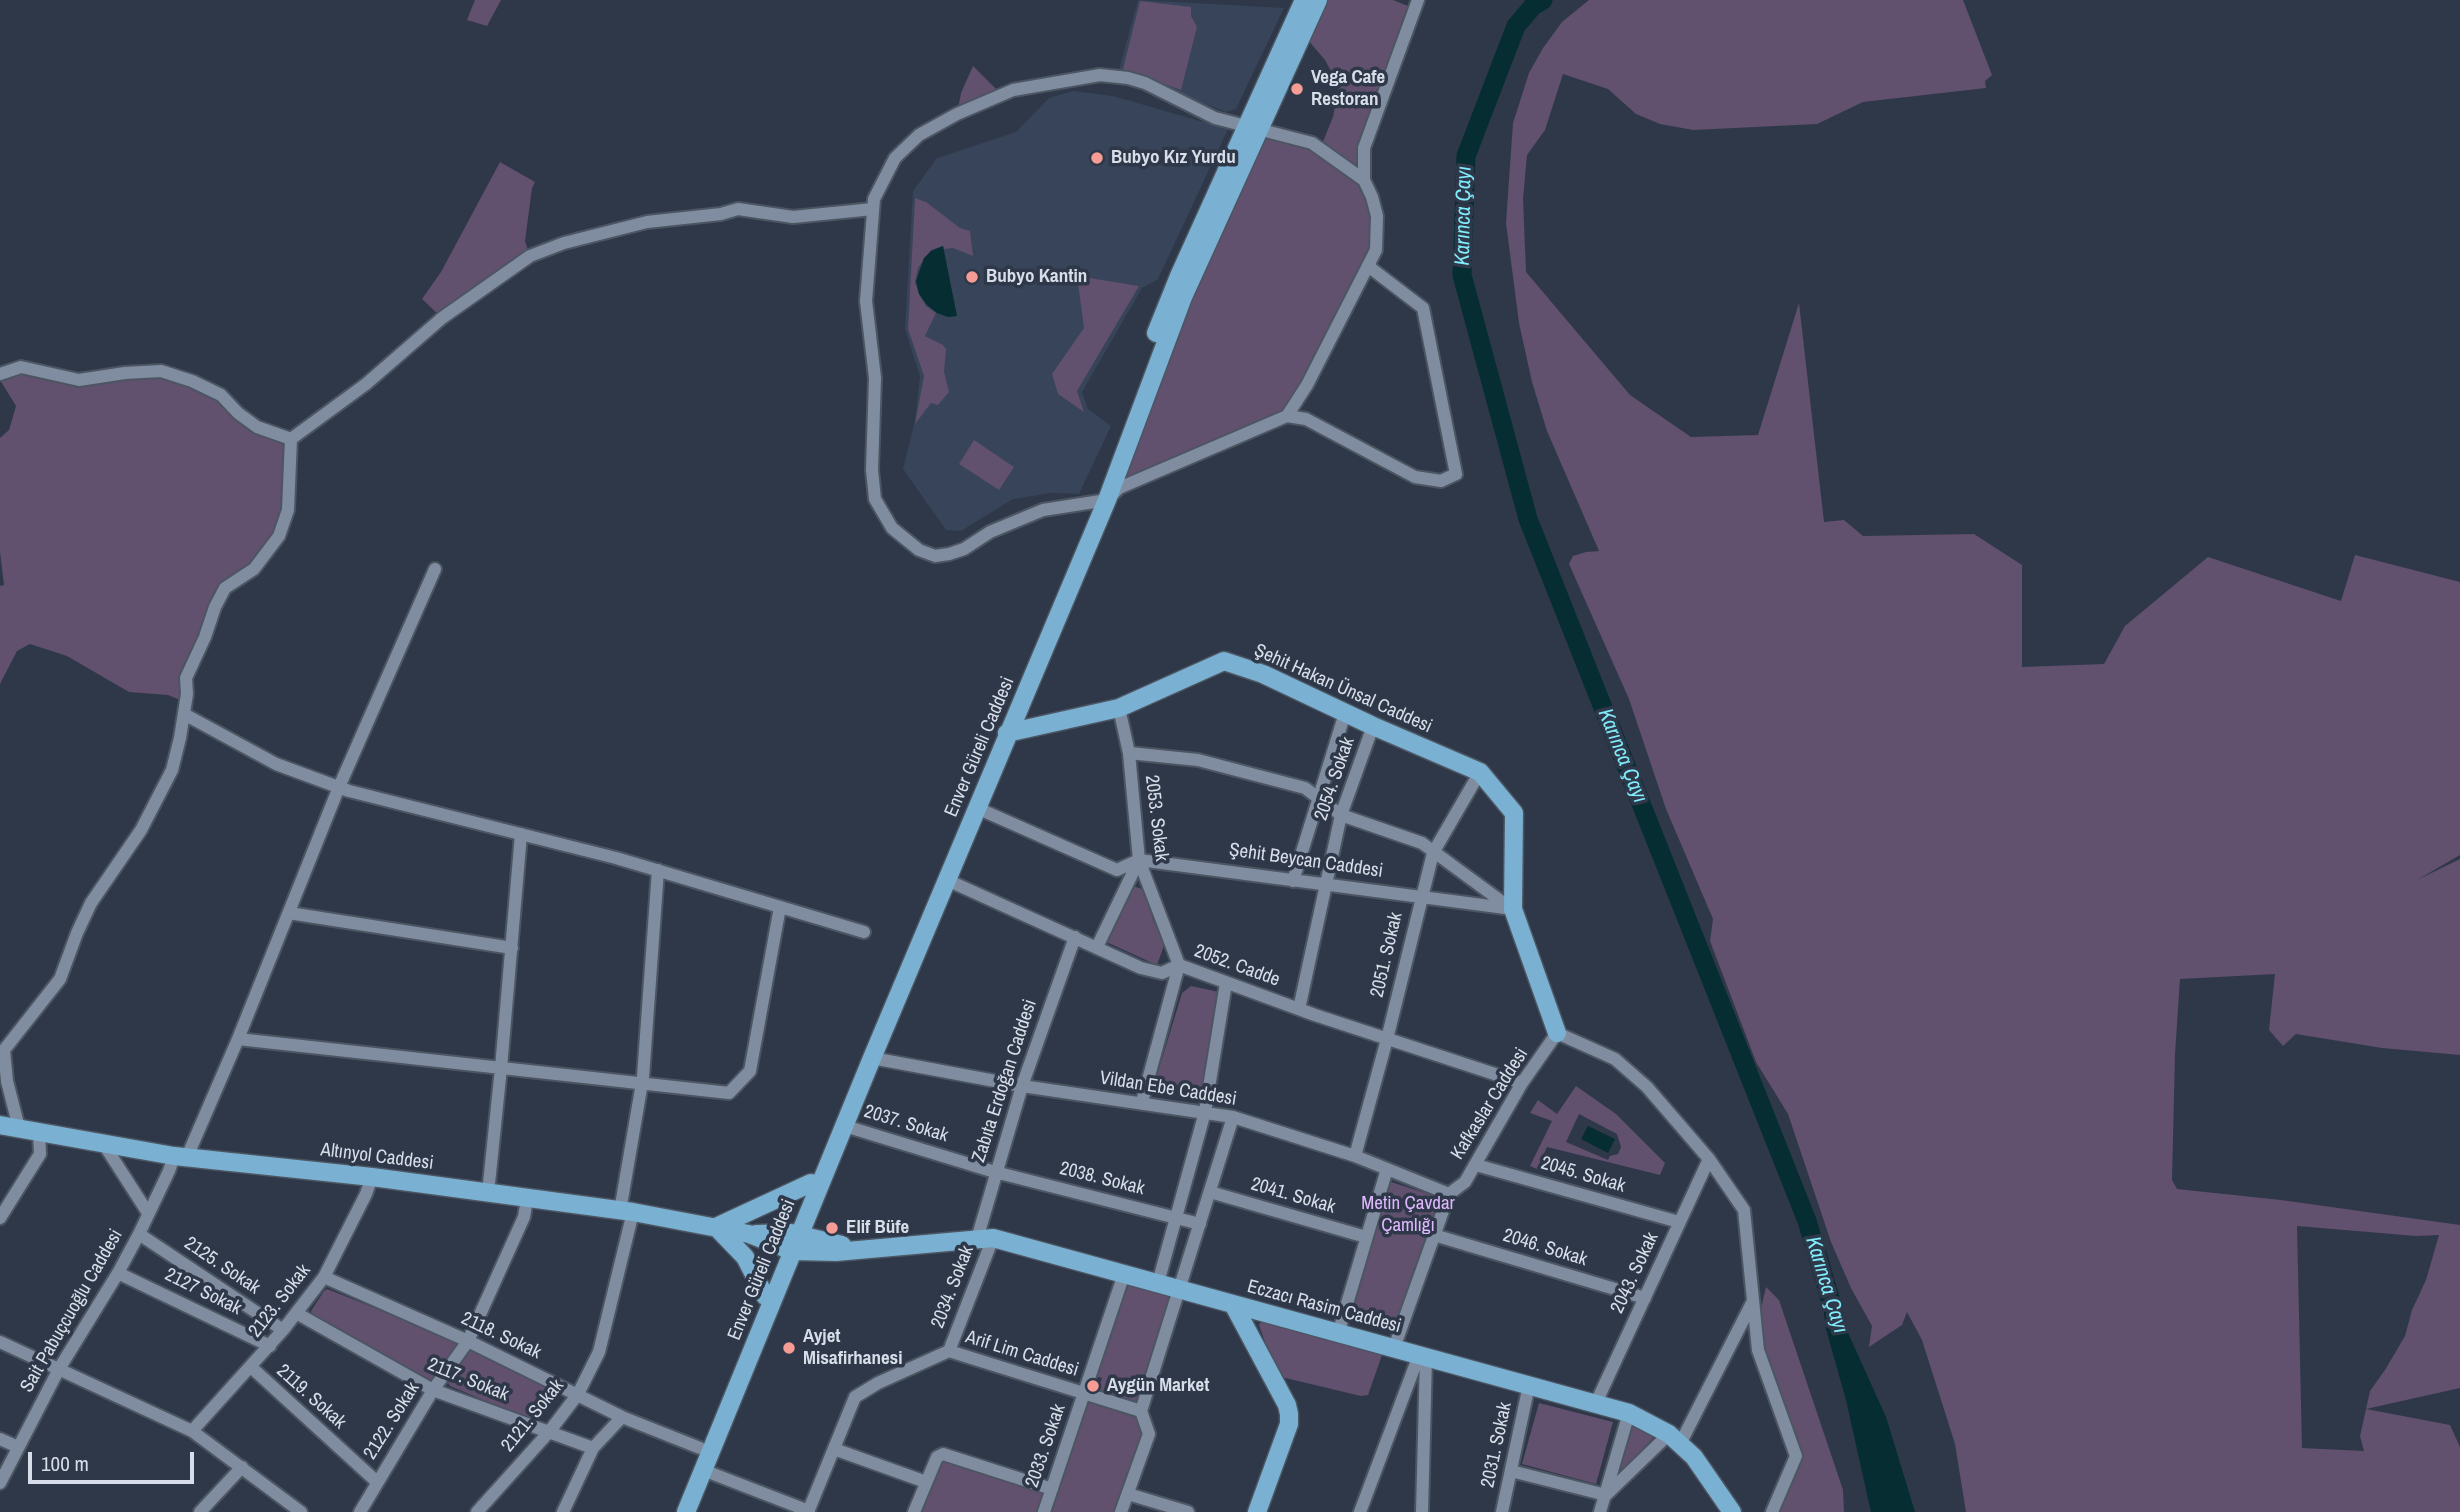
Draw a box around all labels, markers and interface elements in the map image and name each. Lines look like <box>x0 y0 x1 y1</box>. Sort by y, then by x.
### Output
place label: Vega Cafe Restoran <box>1311 67 1385 111</box>
marker: Vega Cafe Restoran <box>1289 81 1305 97</box>
place label: Bubyo Kız Yurdu <box>1111 147 1236 169</box>
marker: Bubyo Kız Yurdu <box>1089 150 1105 166</box>
water label: Karınca Çayı <box>1451 166 1477 266</box>
place label: Bubyo Kantin <box>986 266 1087 288</box>
marker: Bubyo Kantin <box>964 269 980 285</box>
street label: Şehit Hakan Ünsal Caddesi <box>1251 639 1435 739</box>
street label: Enver Güreli Caddesi <box>940 674 1020 820</box>
water label: Karınca Çayı <box>1592 705 1652 807</box>
street label: 2054. Sokak <box>1310 734 1360 824</box>
street label: 2053. Sokak <box>1139 774 1173 862</box>
street label: Şehit Beycan Caddesi <box>1228 839 1384 883</box>
street label: 2051. Sokak <box>1366 910 1408 1000</box>
street label: 2052. Cadde <box>1191 940 1283 992</box>
street label: Zabıta Erdoğan Caddesi <box>968 997 1042 1165</box>
street label: Kafkaslar Caddesi <box>1447 1044 1533 1164</box>
street label: Vildan Ebe Caddesi <box>1098 1067 1238 1111</box>
street label: 2037. Sokak <box>861 1100 951 1148</box>
street label: Altınyol Caddesi <box>319 1139 435 1175</box>
street label: 2045. Sokak <box>1538 1152 1628 1198</box>
street label: 2038. Sokak <box>1057 1157 1147 1201</box>
street label: 2041. Sokak <box>1248 1173 1338 1219</box>
park label: Metin Çavdar Çamlığı <box>1361 1193 1455 1237</box>
street label: Enver Güreli Caddesi <box>723 1196 801 1344</box>
place label: Elif Büfe <box>846 1217 909 1239</box>
marker: Elif Büfe <box>824 1220 840 1236</box>
street label: 2046. Sokak <box>1500 1224 1590 1272</box>
street label: Sait Pabuçcuoğlu Caddesi <box>16 1225 128 1397</box>
street label: 2043. Sokak <box>1606 1229 1664 1317</box>
street label: 2125. Sokak <box>180 1232 264 1300</box>
water label: Karınca Çayı <box>1799 1234 1853 1336</box>
street label: 2034. Sokak <box>927 1242 979 1332</box>
street label: 2123. Sokak <box>244 1260 316 1342</box>
street label: 2127 Sokak <box>161 1264 245 1320</box>
street label: Eczacı Rasim Caddesi <box>1245 1275 1403 1339</box>
street label: 2118. Sokak <box>457 1308 545 1364</box>
place label: Ayjet Misafirhanesi <box>803 1326 903 1370</box>
street label: Arif Lim Caddesi <box>963 1326 1081 1382</box>
marker: Ayjet Misafirhanesi <box>781 1340 797 1356</box>
street label: 2117. Sokak <box>424 1353 512 1407</box>
street label: 2119. Sokak <box>272 1360 350 1434</box>
street label: 2121. Sokak <box>497 1375 569 1457</box>
place label: Aygün Market <box>1107 1375 1209 1397</box>
street label: 2122. Sokak <box>359 1378 425 1464</box>
marker: Aygün Market <box>1085 1378 1101 1394</box>
street label: 2031. Sokak <box>1477 1400 1517 1490</box>
street label: 2033. Sokak <box>1021 1401 1071 1491</box>
scale bar <box>32 1438 198 1482</box>
text: 100 m <box>41 1449 89 1478</box>

